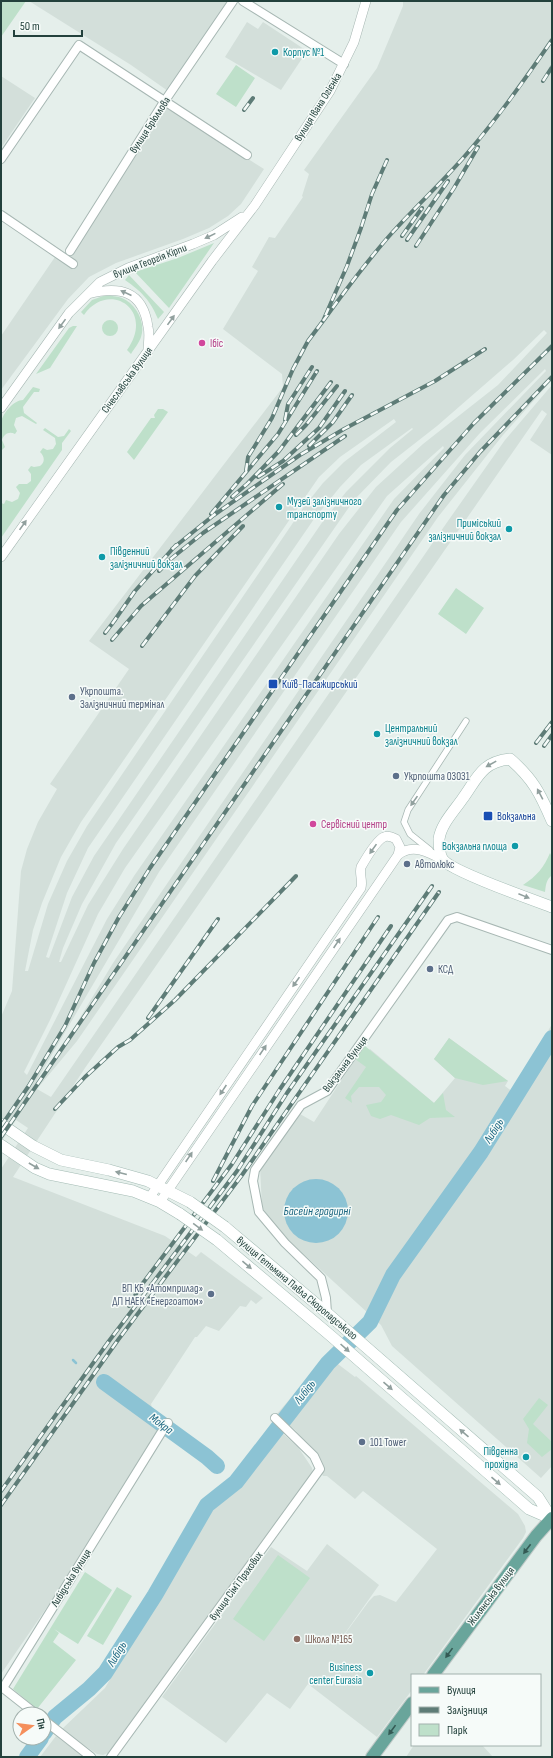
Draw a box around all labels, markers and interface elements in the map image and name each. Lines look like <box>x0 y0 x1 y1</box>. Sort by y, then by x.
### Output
scale bar <box>14 12 82 38</box>
text: 50 m <box>20 19 40 34</box>
place label: Корпус №1 <box>283 46 324 59</box>
marker: Корпус №1 <box>270 47 280 57</box>
street label: вулиця Івана Огієнка <box>292 70 344 144</box>
street label: вулиця Брюллова <box>127 94 173 156</box>
one-way arrow <box>205 233 216 239</box>
street label: вулиця Георгія Кірпи <box>111 241 189 281</box>
one-way arrow <box>120 290 132 297</box>
one-way arrow <box>167 315 175 325</box>
one-way arrow <box>58 319 66 329</box>
place label: Ібіс <box>210 337 223 350</box>
marker: Ібіс <box>197 338 207 348</box>
street label: Січеславська вулиця <box>99 344 155 416</box>
place label: Музей залізничного транспорту <box>287 495 362 521</box>
marker: Музей залізничного транспорту <box>274 502 284 512</box>
place label: Приміський залізничний вокзал <box>428 517 501 543</box>
one-way arrow <box>19 519 27 530</box>
marker: Приміський залізничний вокзал <box>504 524 514 534</box>
place label: Південний залізничний вокзал <box>110 545 183 571</box>
marker: Південний залізничний вокзал <box>97 552 107 562</box>
marker: Київ-Пасажирський <box>267 678 279 690</box>
place label: Київ-Пасажирський <box>282 678 358 691</box>
place label: Укрпошта. Залізничний термінал <box>80 685 164 711</box>
marker: Укрпошта. Залізничний термінал <box>67 692 77 702</box>
place label: Центральний залізничний вокзал <box>385 722 458 748</box>
marker: Центральний залізничний вокзал <box>372 729 382 739</box>
one-way arrow <box>485 761 497 767</box>
place label: Укрпошта 03031 <box>404 770 470 783</box>
marker: Укрпошта 03031 <box>391 771 401 781</box>
one-way arrow <box>537 788 543 800</box>
one-way arrow <box>410 795 418 806</box>
marker: Вокзальна <box>482 810 494 822</box>
place label: Вокзальна <box>497 810 536 823</box>
place label: Сервісний центр <box>321 818 387 831</box>
marker: Сервісний центр <box>308 819 318 829</box>
place label: Вокзальна площа <box>442 840 507 853</box>
marker: Вокзальна площа <box>510 841 520 851</box>
one-way arrow <box>369 843 377 854</box>
place label: Автолюкс <box>414 858 454 871</box>
marker: Автолюкс <box>402 859 412 869</box>
one-way arrow <box>519 894 531 900</box>
one-way arrow <box>333 937 341 948</box>
place label: КСД <box>438 963 454 976</box>
marker: КСД <box>425 964 435 974</box>
one-way arrow <box>292 977 300 987</box>
street label: Вокзальна вулиця <box>320 1033 370 1095</box>
one-way arrow <box>259 1044 267 1055</box>
one-way arrow <box>219 1084 227 1095</box>
water label: Либідь <box>480 1116 508 1147</box>
one-way arrow <box>185 1152 193 1162</box>
one-way arrow <box>28 1163 40 1170</box>
one-way arrow <box>115 1170 127 1176</box>
water label: Басейн градирні <box>284 1204 351 1219</box>
one-way arrow <box>193 1223 204 1231</box>
street label: вулиця Гетьмана Павла Скоропадського <box>234 1234 361 1343</box>
one-way arrow <box>241 1260 252 1269</box>
place label: ВП КБ «Атомприлад» ДП НАЕК «Енергоатом» <box>112 1282 203 1308</box>
marker: ВП КБ «Атомприлад» ДП НАЕК «Енергоатом» <box>206 1289 216 1299</box>
one-way arrow <box>340 1344 350 1353</box>
water label: Либідь <box>290 1377 319 1408</box>
one-way arrow <box>383 1382 393 1391</box>
water label: Мокра <box>146 1410 176 1438</box>
one-way arrow <box>459 1429 469 1438</box>
place label: 101 Tower <box>370 1436 406 1449</box>
marker: 101 Tower <box>357 1437 367 1447</box>
place label: Південна прохідна <box>483 1445 518 1471</box>
marker: Південна прохідна <box>521 1452 531 1462</box>
one-way arrow <box>492 1476 501 1485</box>
one-way arrow <box>523 1543 531 1554</box>
street label: Либідська вулиця <box>48 1547 94 1610</box>
street label: вулиця Сімʼї Прахових <box>207 1549 265 1623</box>
street label: Жилянська вулиця <box>465 1564 517 1628</box>
place label: Школа №165 <box>305 1633 353 1646</box>
marker: Школа №165 <box>292 1634 302 1644</box>
water label: Либідь <box>103 1639 130 1670</box>
one-way arrow <box>445 1647 453 1658</box>
place label: Business center Eurasia <box>309 1661 362 1687</box>
marker: Business center Eurasia <box>365 1668 375 1678</box>
legend <box>411 1674 541 1746</box>
text: Вулиця <box>447 1683 476 1698</box>
text: Залізниця <box>447 1703 488 1718</box>
north arrow <box>12 1706 52 1746</box>
text: Пн <box>34 1717 49 1731</box>
text: Парк <box>447 1723 468 1738</box>
one-way arrow <box>388 1725 396 1736</box>

